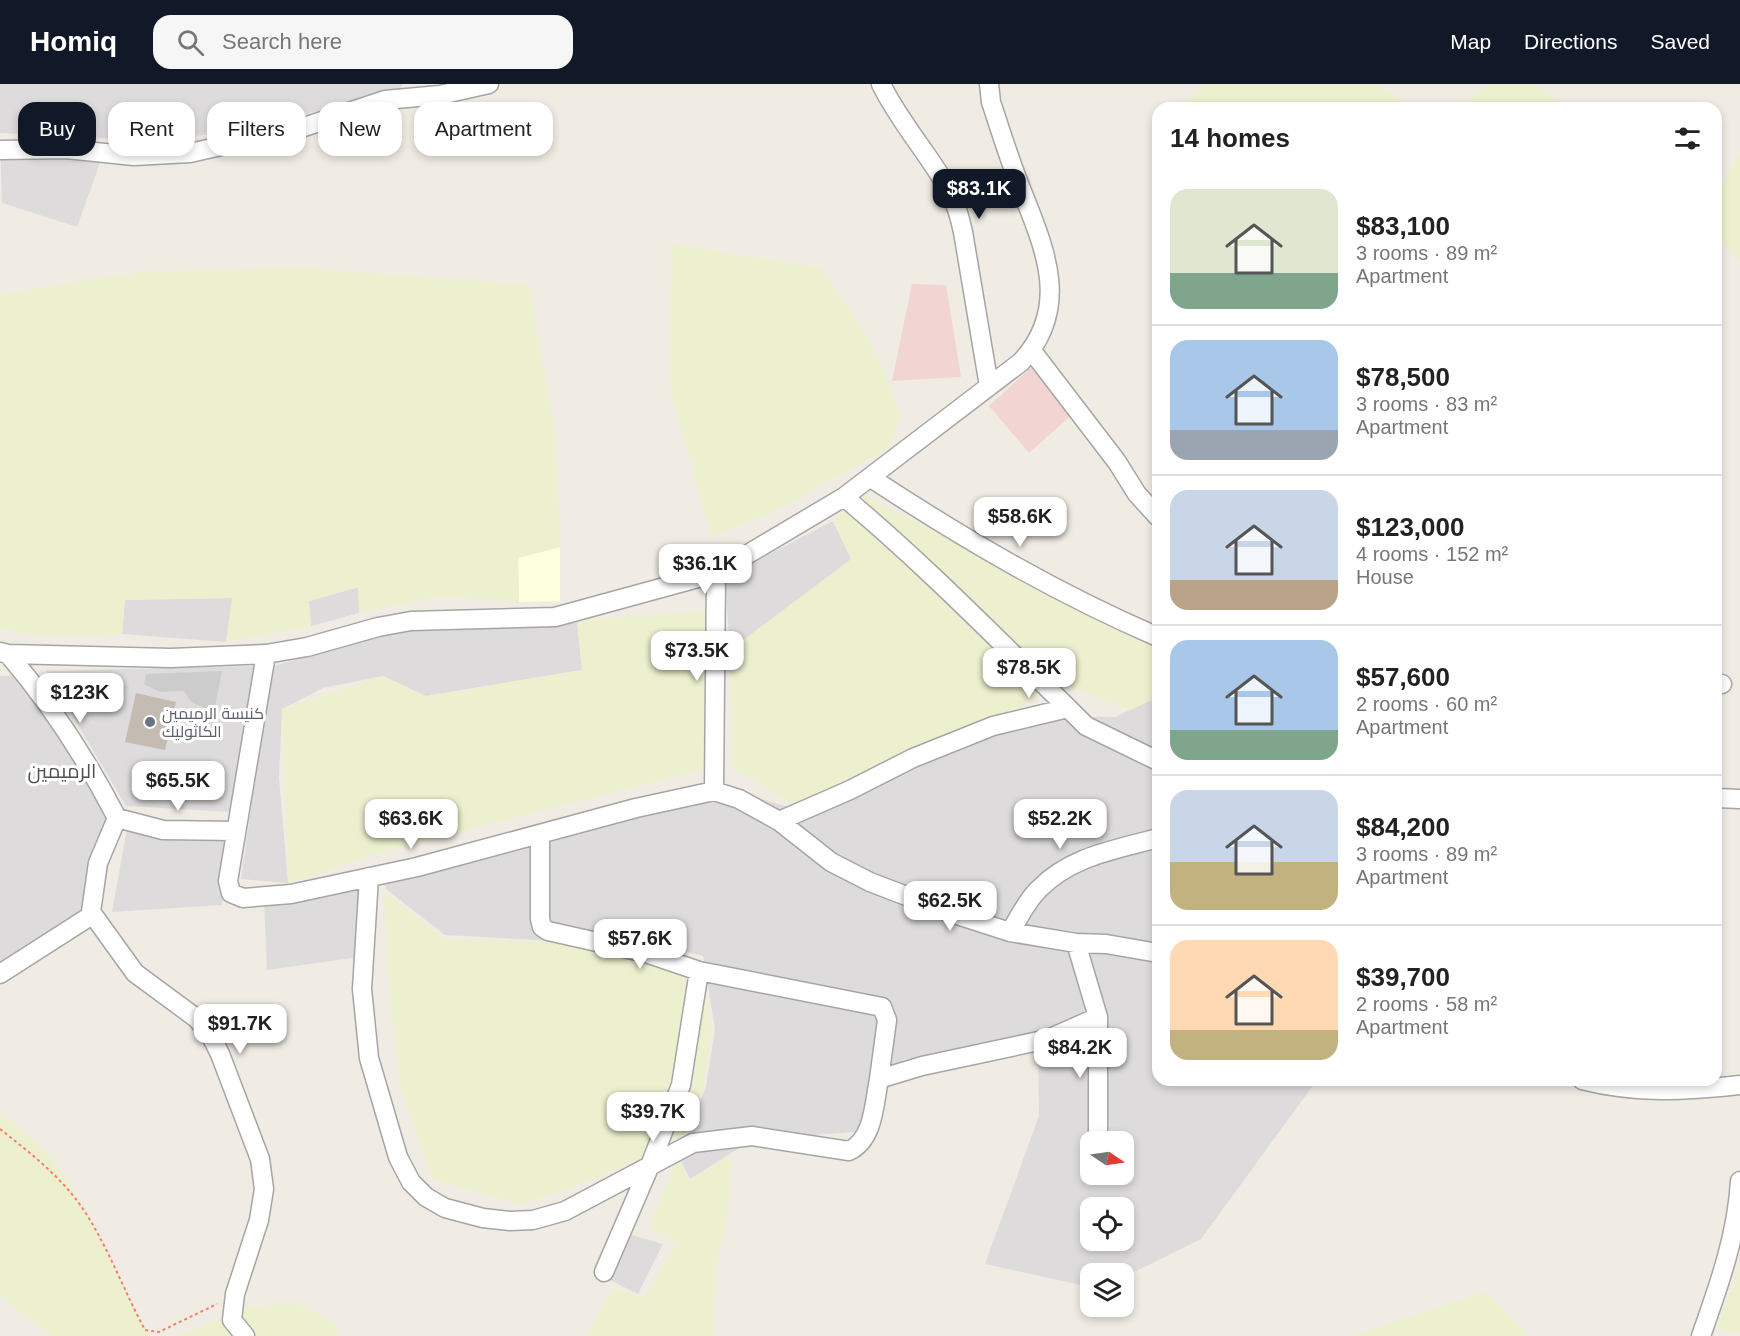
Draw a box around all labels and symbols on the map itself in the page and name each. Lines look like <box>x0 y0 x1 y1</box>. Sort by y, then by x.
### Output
pin: $83.1K <box>930 169 1028 220</box>
pin: $58.6K <box>971 497 1069 548</box>
pin: $36.1K <box>656 544 754 595</box>
pin: $73.5K <box>648 631 746 682</box>
pin: $78.5K <box>980 648 1078 699</box>
pin: $123K <box>38 673 122 724</box>
place label: كنيسة الرميمين الكاثوليك <box>162 705 264 741</box>
marker: كنيسة الرميمين الكاثوليك <box>143 715 157 729</box>
district label: الرميمين <box>28 760 96 784</box>
pin: $65.5K <box>129 761 227 812</box>
pin: $63.6K <box>362 799 460 850</box>
pin: $52.2K <box>1011 799 1109 850</box>
pin: $62.5K <box>901 881 999 932</box>
pin: $57.6K <box>591 919 689 970</box>
pin: $91.7K <box>191 1004 289 1055</box>
pin: $84.2K <box>1031 1028 1129 1079</box>
pin: $39.7K <box>604 1092 702 1143</box>
north arrow <box>1080 1131 1134 1185</box>

